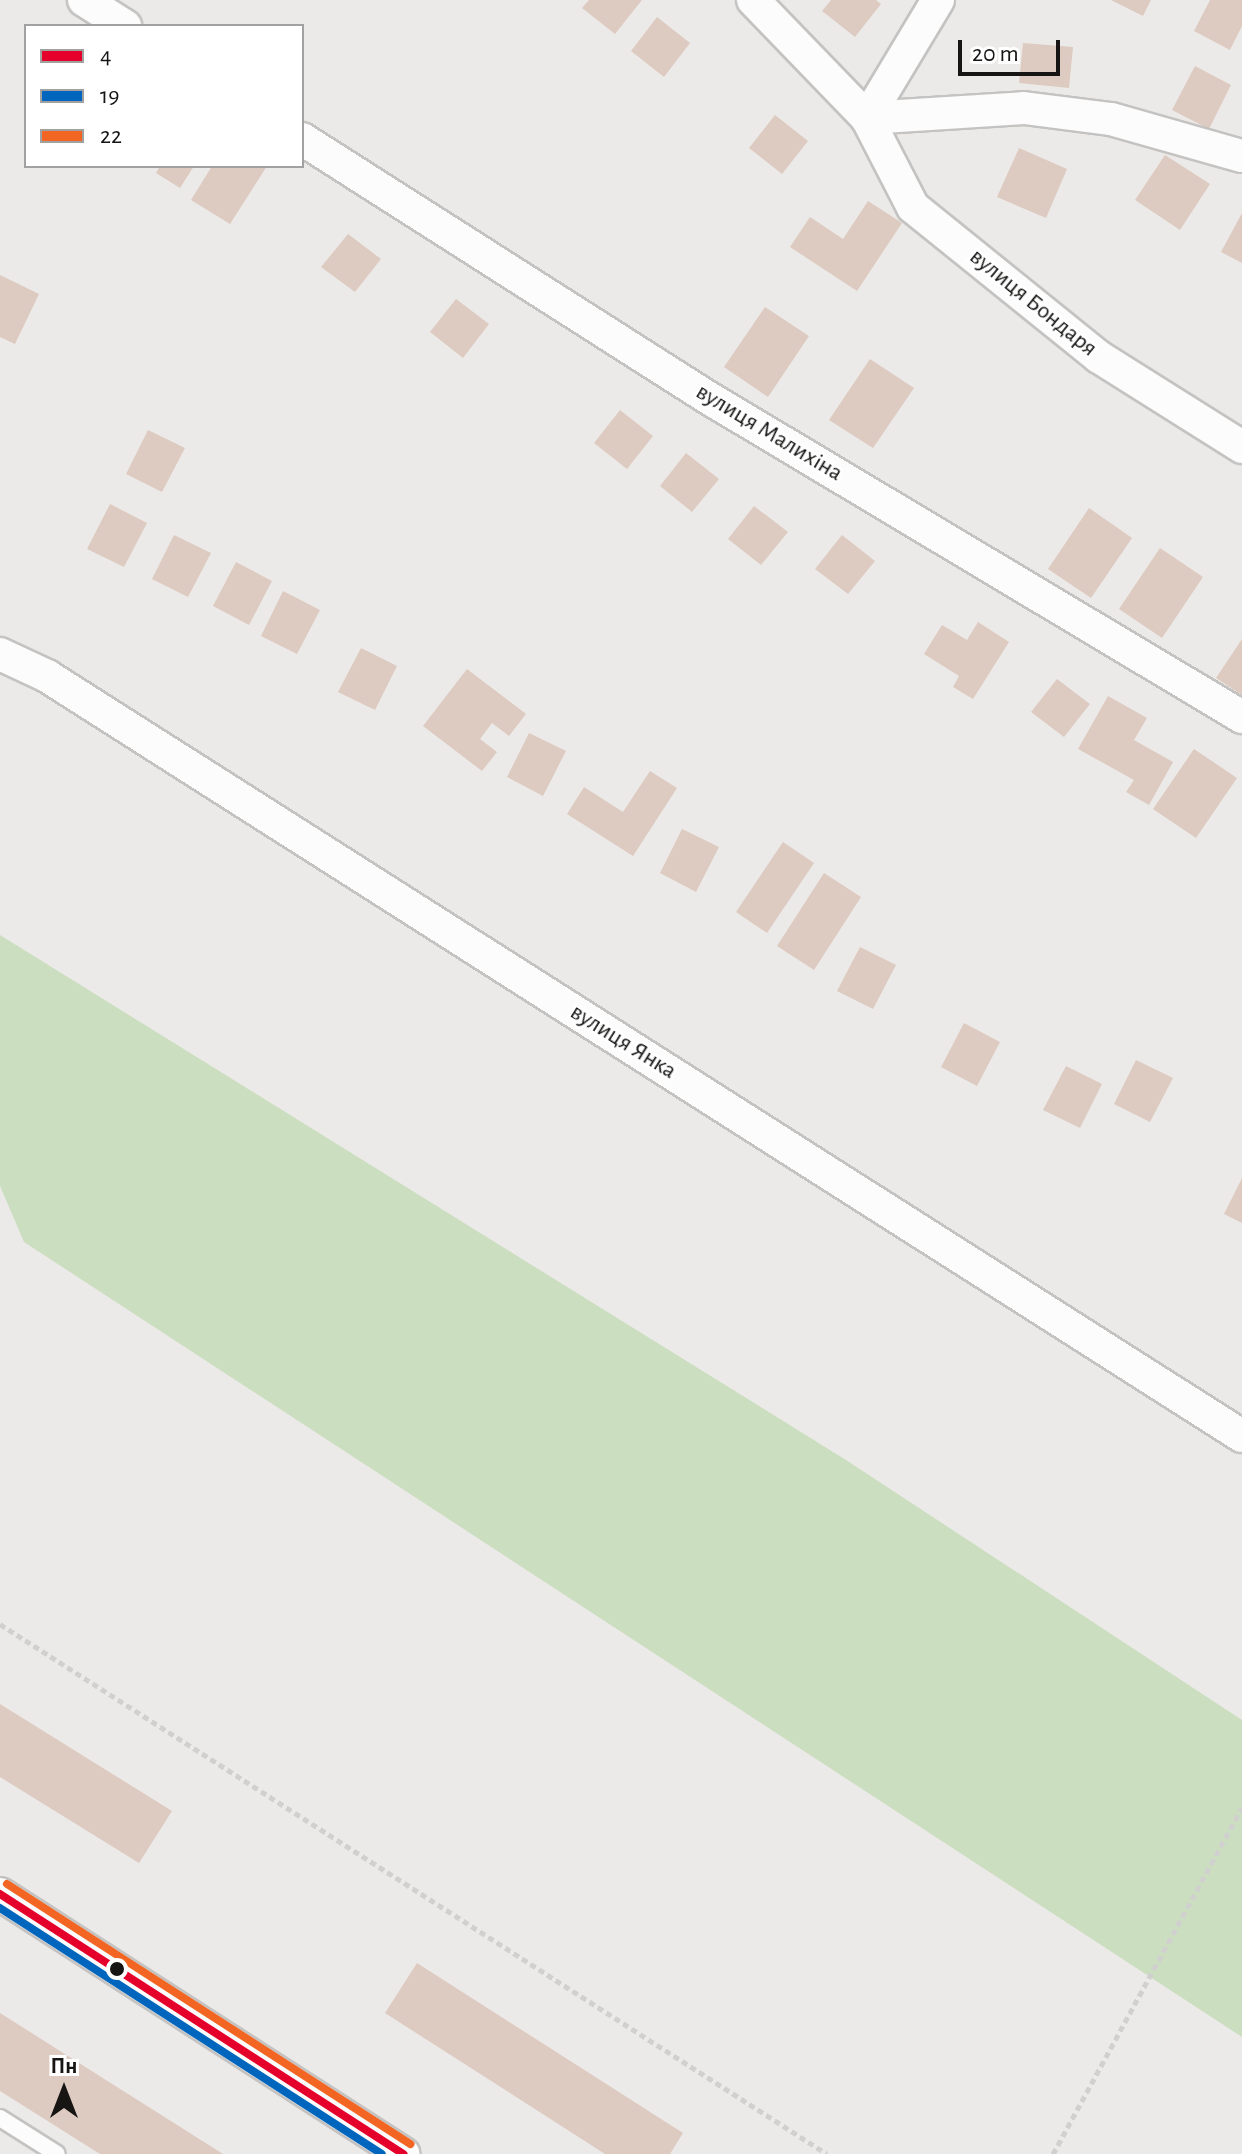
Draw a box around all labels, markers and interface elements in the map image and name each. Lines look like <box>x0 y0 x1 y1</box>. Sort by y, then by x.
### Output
legend <box>24 24 304 168</box>
scale bar <box>962 24 1064 74</box>
text: 20 m <box>972 42 1019 66</box>
text: 4 <box>100 44 112 68</box>
text: 19 <box>100 84 120 108</box>
text: 22 <box>100 124 122 148</box>
street label: вулиця Бондаря <box>963 243 1103 363</box>
street label: вулиця Малихіна <box>690 378 848 488</box>
street label: вулиця Янка <box>565 998 681 1086</box>
unlabelled marker <box>109 1961 125 1977</box>
north arrow <box>24 2050 104 2130</box>
text: Пн <box>51 2055 77 2077</box>

